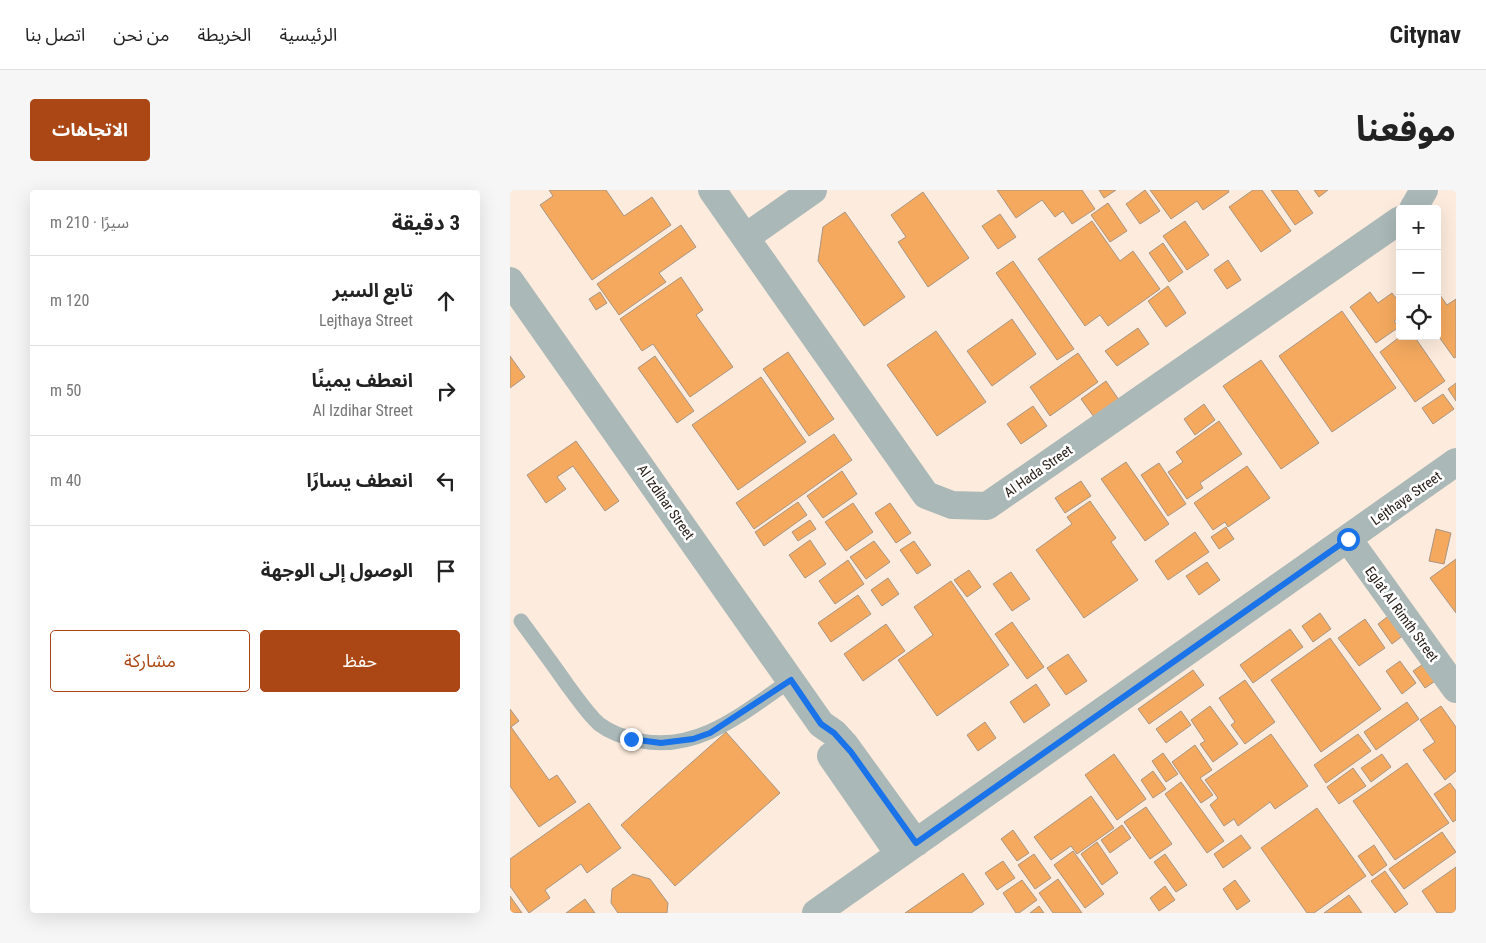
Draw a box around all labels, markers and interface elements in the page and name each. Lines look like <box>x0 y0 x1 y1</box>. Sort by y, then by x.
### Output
text: Citynav <box>1390 21 1461 49</box>
text: اتصل بنا <box>25 24 85 45</box>
text: من نحن <box>113 24 169 45</box>
text: الخريطة <box>197 24 251 45</box>
text: الرئيسية <box>279 24 337 45</box>
button: الاتجاهات <box>30 99 150 161</box>
text: موقعنا <box>1356 109 1456 150</box>
map controls <box>1396 205 1441 340</box>
button: + <box>1396 205 1441 250</box>
text: 3 دقيقة <box>392 211 460 235</box>
text: سيرًا · 210 m <box>50 213 129 232</box>
button: − <box>1396 250 1441 295</box>
text: تابع السير <box>332 279 413 302</box>
icon: ahead <box>432 287 460 315</box>
text: 120 m <box>50 291 89 310</box>
button: locate <box>1396 295 1441 340</box>
text: Lejthaya Street <box>319 311 413 330</box>
text: انعطف يمينًا <box>311 369 413 392</box>
icon: right <box>432 377 460 405</box>
text: 50 m <box>50 381 82 400</box>
text: Al Izdihar Street <box>312 401 413 420</box>
street label: Al Hada Street <box>1001 442 1075 500</box>
street label: Al Izdihar Street <box>634 461 698 543</box>
icon: left <box>432 467 460 495</box>
street label: Lejthaya Street <box>1368 468 1444 528</box>
text: انعطف يسارًا <box>307 469 413 492</box>
text: 40 m <box>50 471 82 490</box>
route start <box>1337 528 1360 551</box>
icon: arrive <box>432 557 460 585</box>
text: الوصول إلى الوجهة <box>261 559 413 582</box>
street label: Eglat Al Rimth Street <box>1362 563 1442 665</box>
button: مشاركة <box>50 630 250 692</box>
button: حفظ <box>260 630 460 692</box>
route end <box>620 728 643 751</box>

